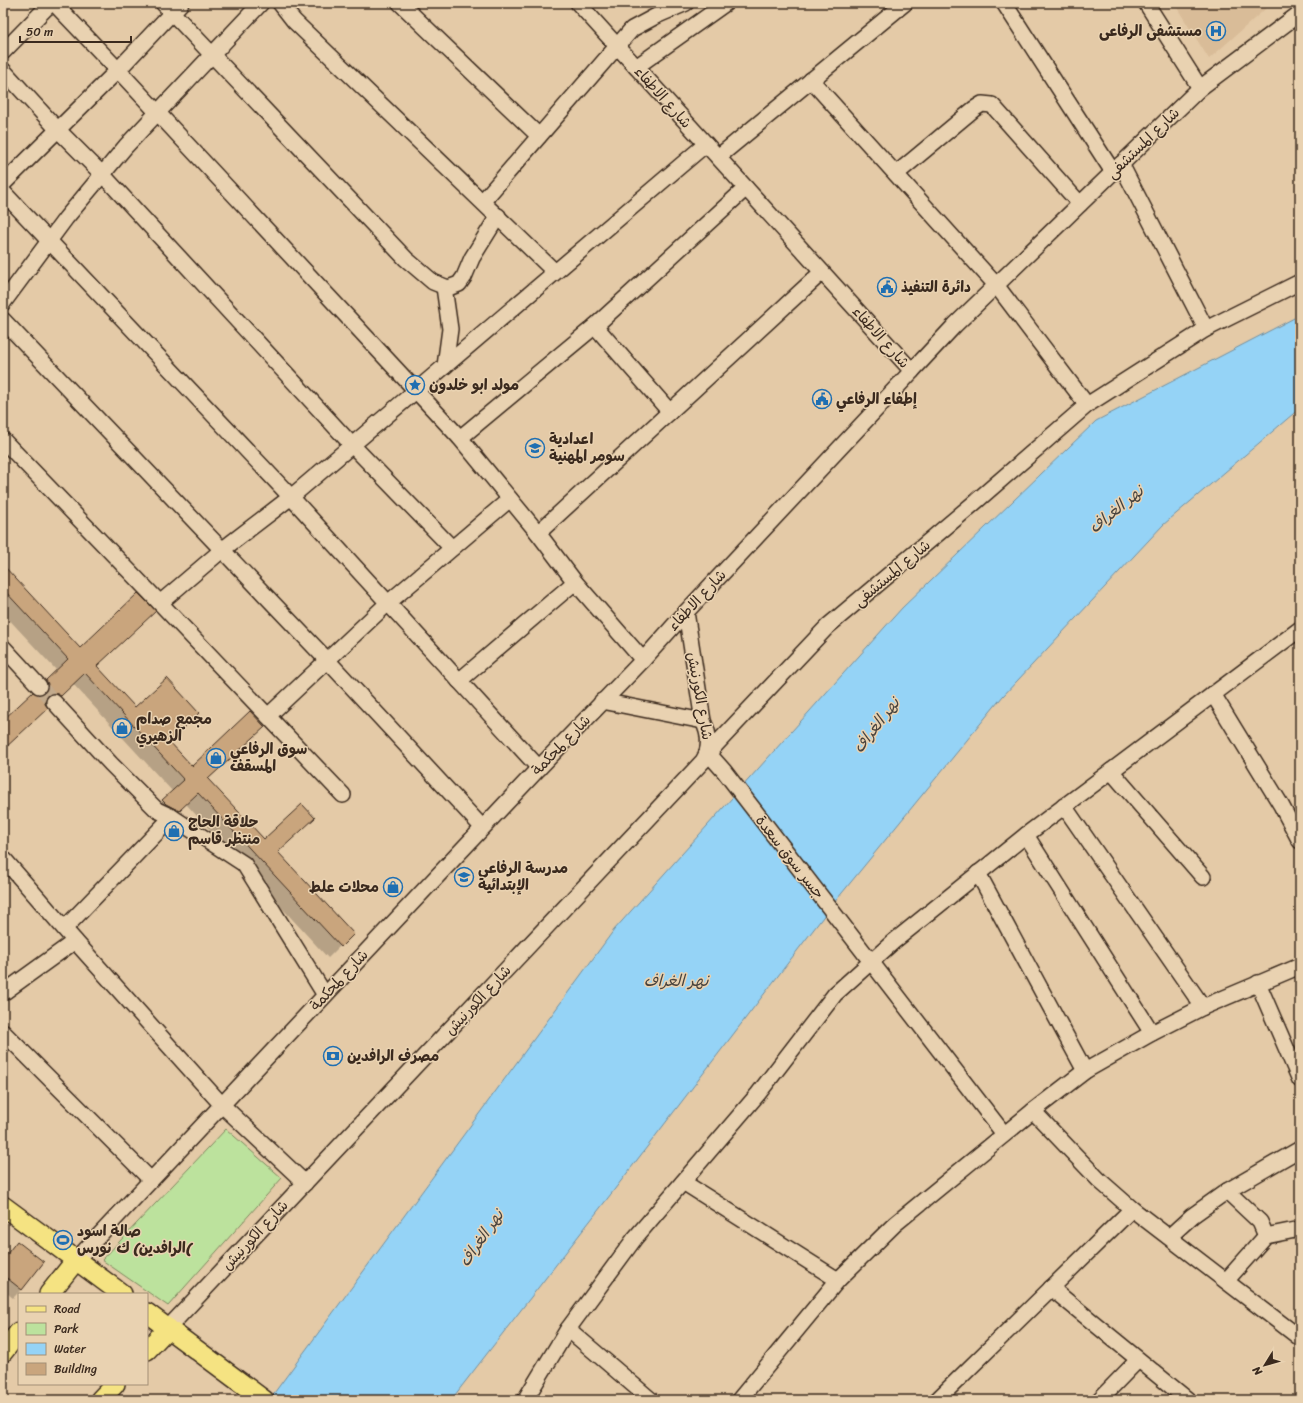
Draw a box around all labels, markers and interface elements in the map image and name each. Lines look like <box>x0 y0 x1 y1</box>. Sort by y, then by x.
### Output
scale bar <box>20 18 131 44</box>
place label: مستشفی الرفاعی <box>1099 18 1202 44</box>
hospital icon: مستشفی الرفاعی <box>1205 20 1227 42</box>
text: 50 m <box>26 21 53 43</box>
street label: شارع الاطفاء <box>627 60 699 134</box>
street label: شارع المستشفى <box>1100 101 1186 185</box>
place label: دائرة التنفيذ <box>901 274 971 300</box>
public building icon: دائرة التنفيذ <box>876 276 898 298</box>
street label: شارع الاطفاء <box>845 300 917 374</box>
place label: مولد ابو خلدون <box>429 372 519 398</box>
place icon: مولد ابو خلدون <box>404 374 426 396</box>
place label: إطفاء الرفاعي <box>836 386 917 413</box>
public building icon: إطفاء الرفاعي <box>811 388 833 410</box>
place label: اعدادية سومر المهنية <box>549 426 625 469</box>
school or university icon: اعدادية سومر المهنية <box>524 437 546 459</box>
water label: نهر الغراف <box>1082 476 1152 541</box>
street label: شارع المستشفى <box>847 533 937 613</box>
street label: شارع الاطفاء <box>661 563 733 637</box>
street label: شارع الكورنيش <box>679 650 721 742</box>
water label: نهر الغراف <box>845 689 909 759</box>
place label: مجمع صدام الزهيري <box>136 706 212 749</box>
street label: شارع لمحكمة <box>525 708 597 782</box>
shop icon: مجمع صدام الزهيري <box>111 717 133 739</box>
place label: سوق الرفاعي المسقف <box>230 736 307 779</box>
shop icon: سوق الرفاعي المسقف <box>205 747 227 769</box>
place label: حلاقة الحاج منتظر قاسم <box>188 809 260 852</box>
street label: جسر سوق سعدة <box>749 809 831 905</box>
shop icon: حلاقة الحاج منتظر قاسم <box>163 820 185 842</box>
place label: مدرسة الرفاعي الإبتدائية <box>478 855 568 898</box>
school or university icon: مدرسة الرفاعي الإبتدائية <box>453 866 475 888</box>
place label: محلات علط <box>309 874 379 900</box>
shop icon: محلات علط <box>382 876 404 898</box>
street label: شارع لمحكمة <box>303 943 375 1017</box>
street label: شارع الكورنيش <box>438 959 518 1041</box>
water label: نهر الغراف <box>644 966 711 995</box>
place label: مصرف الرافدين <box>347 1043 439 1069</box>
bank icon: مصرف الرافدين <box>322 1045 344 1067</box>
street label: شارع الكورنيش <box>215 1194 295 1276</box>
water label: نهر الغراف <box>451 1201 513 1273</box>
place label: صالة اسود الرافدين) ك نورس( <box>77 1218 194 1261</box>
sports icon: صالة اسود الرافدين) ك نورس( <box>52 1229 74 1251</box>
legend <box>18 1293 148 1385</box>
text: Road <box>54 1298 81 1320</box>
text: Park <box>54 1318 79 1340</box>
text: Water <box>54 1338 87 1360</box>
north arrow <box>1245 1345 1285 1385</box>
text: Building <box>54 1358 97 1380</box>
text: N <box>1247 1362 1268 1380</box>

